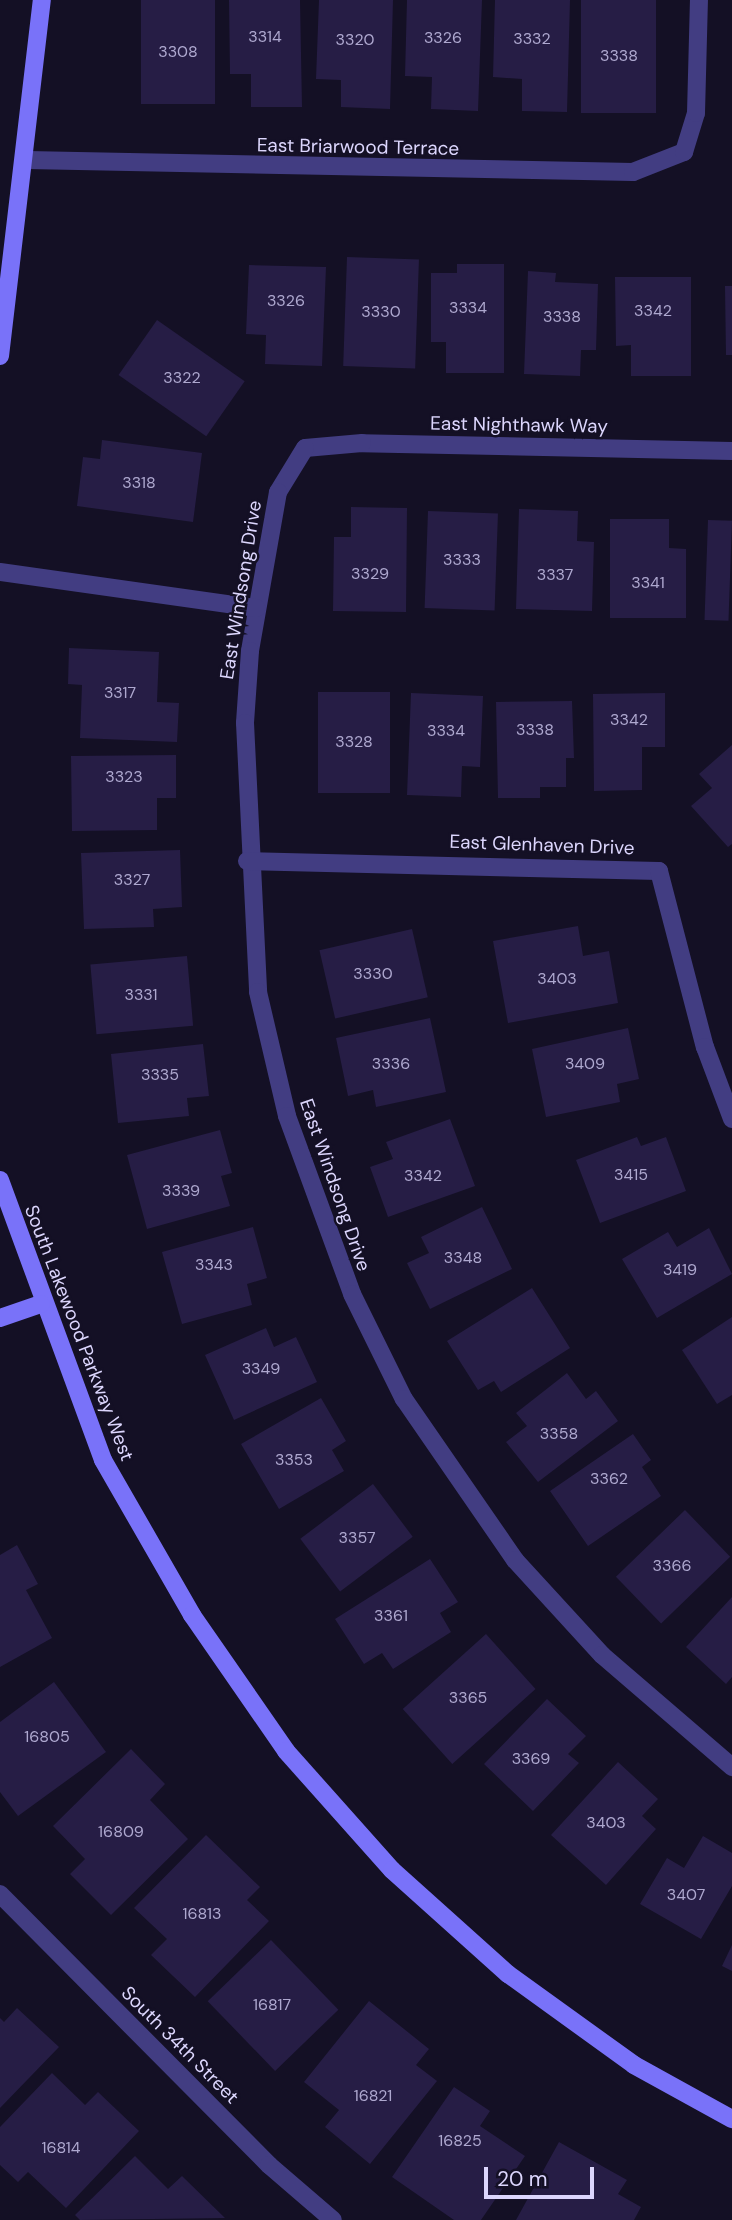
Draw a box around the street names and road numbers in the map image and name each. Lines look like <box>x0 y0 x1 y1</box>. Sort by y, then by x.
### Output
street label: East Briarwood Terrace <box>257 134 459 160</box>
street label: East Nighthawk Way <box>430 412 608 438</box>
street label: East Windsong Drive <box>216 499 266 681</box>
street label: East Glenhaven Drive <box>449 830 635 860</box>
street label: East Windsong Drive <box>295 1096 375 1274</box>
street label: South Lakewood Parkway West <box>20 1202 138 1464</box>
street label: South 34th Street <box>117 1982 243 2108</box>

